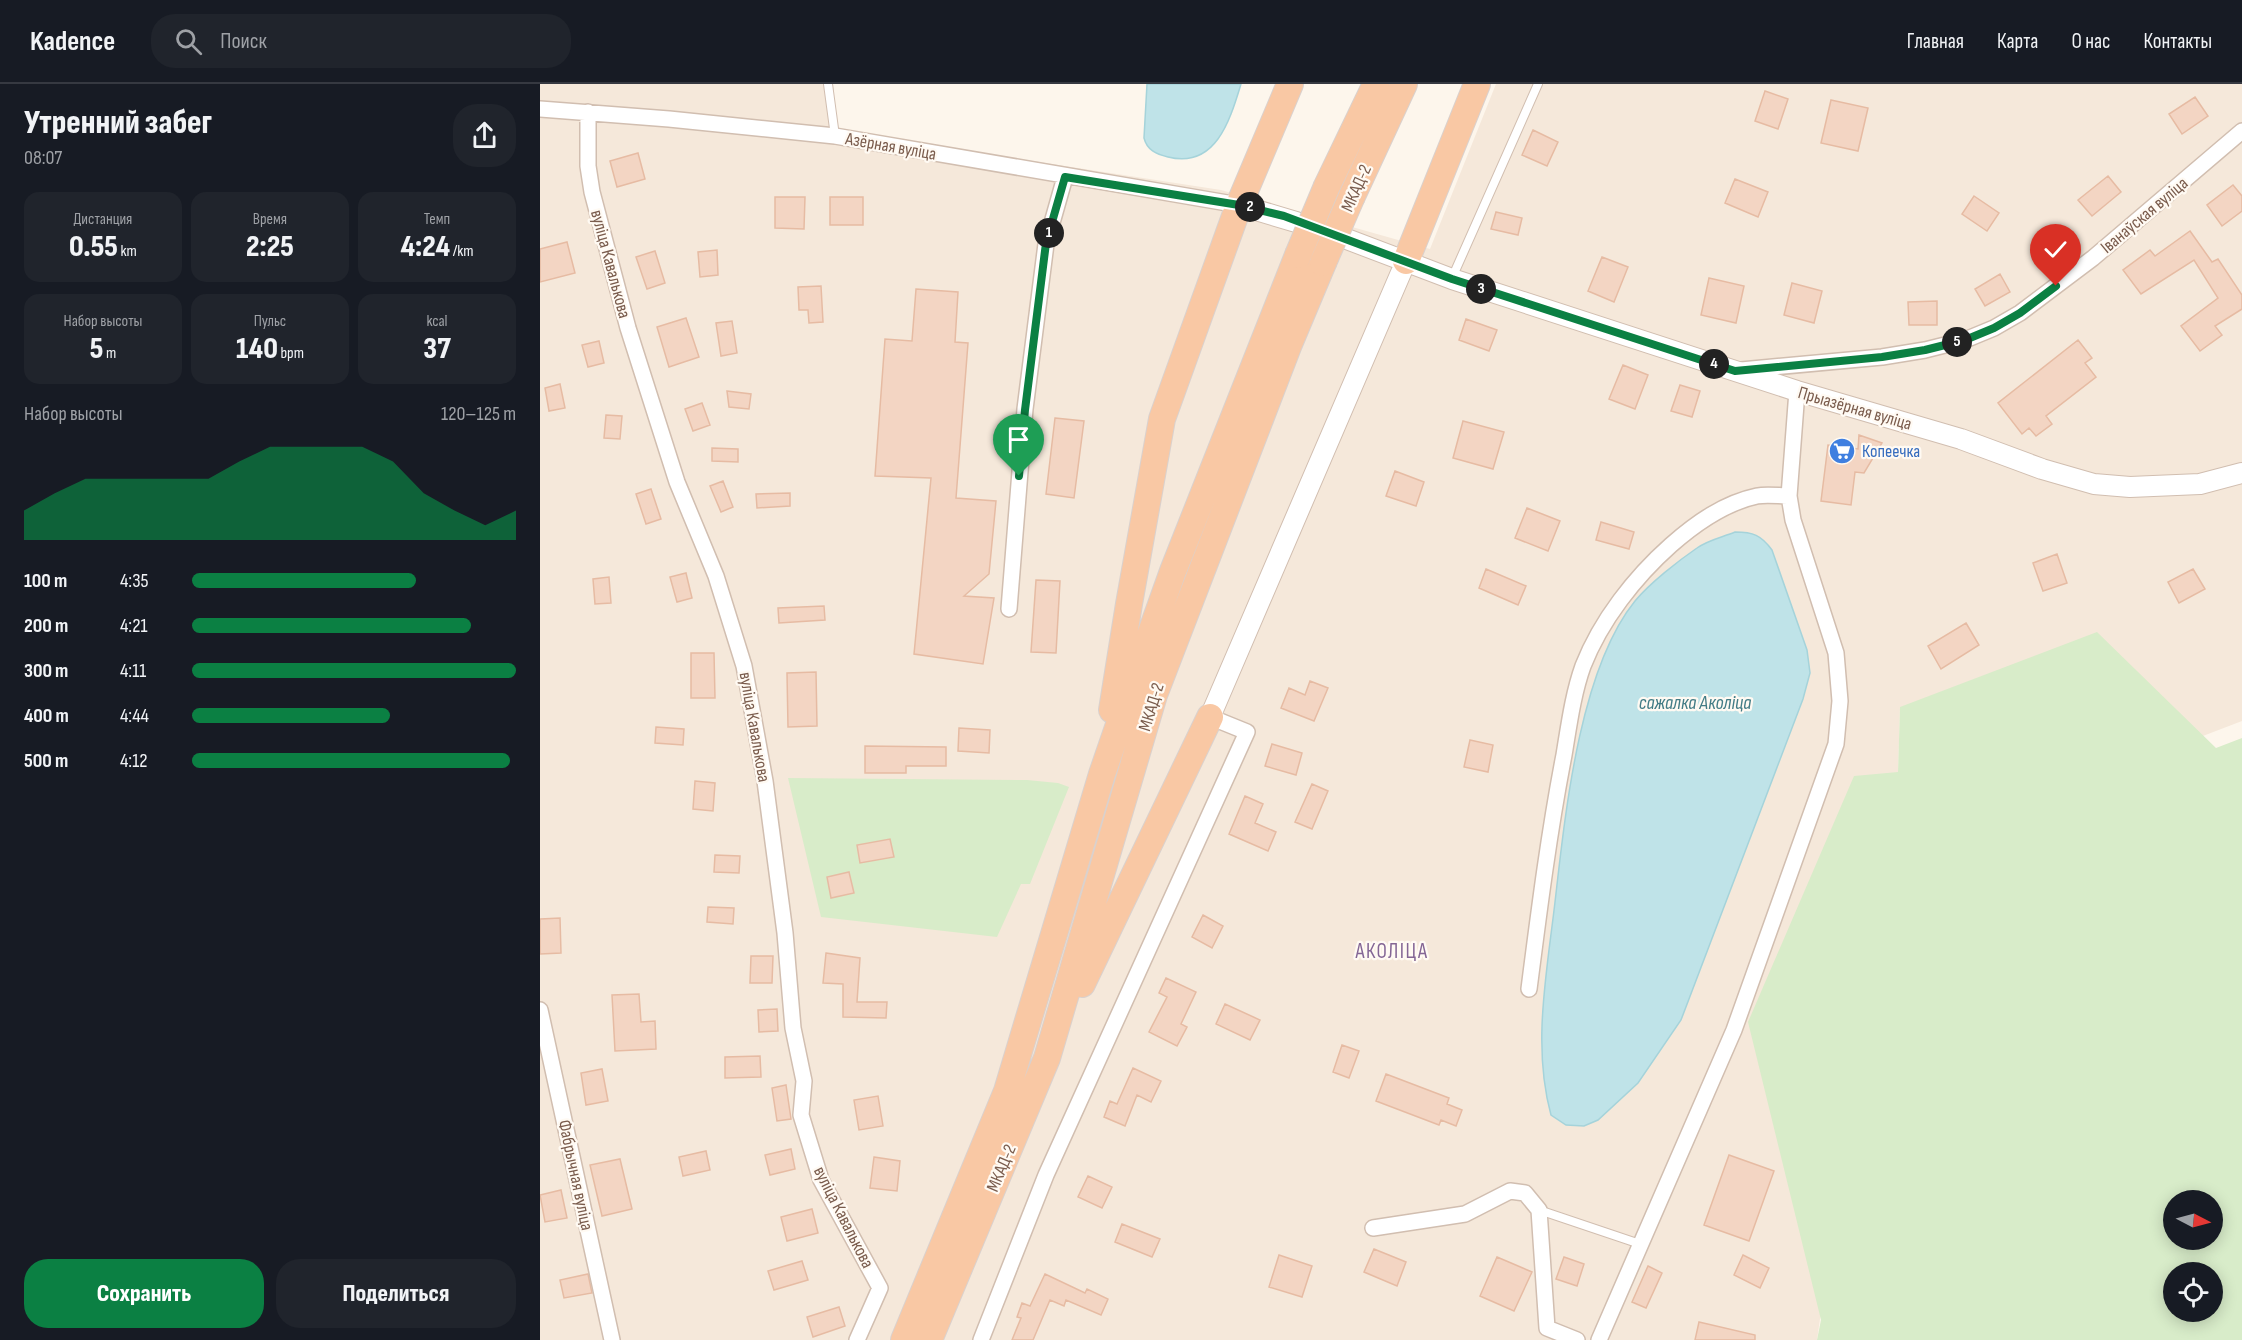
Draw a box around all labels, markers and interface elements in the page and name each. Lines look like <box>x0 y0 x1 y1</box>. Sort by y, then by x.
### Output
search box <box>151 14 571 68</box>
text: Kadence <box>30 25 115 58</box>
icon: search <box>172 25 205 58</box>
text: Поиск <box>220 28 267 55</box>
text: Главная <box>1907 29 1964 54</box>
text: Карта <box>1997 29 2038 54</box>
text: О нас <box>2071 29 2110 54</box>
text: Контакты <box>2143 29 2212 54</box>
text: Утренний забег <box>24 103 212 143</box>
button: share <box>453 104 516 167</box>
street label: Азёрная вуліца <box>843 128 938 165</box>
text: 08:07 <box>24 146 62 170</box>
street label: МКАД-2 <box>1337 161 1376 215</box>
street label: Іванаўская вуліца <box>2096 173 2192 258</box>
pin: 2 <box>1235 192 1265 222</box>
text: 2 <box>1246 197 1254 216</box>
street label: вуліца Кавалькова <box>586 208 635 321</box>
text: Дистанция <box>74 210 132 229</box>
text: Время <box>253 210 287 229</box>
text: Темп <box>424 210 450 229</box>
pin: 1 <box>1034 218 1064 248</box>
text: 1 <box>1046 223 1052 242</box>
pin <box>2030 224 2081 286</box>
text: 0.55 <box>69 229 118 265</box>
text: 2:25 <box>246 229 294 265</box>
text: 4:24 <box>400 229 450 265</box>
icon: check <box>2039 233 2072 266</box>
text: km <box>118 242 137 261</box>
text: /km <box>450 242 474 261</box>
pin: 3 <box>1466 274 1496 304</box>
text: 3 <box>1477 279 1485 298</box>
text: Набор высоты <box>64 312 142 331</box>
text: Пульс <box>254 312 286 331</box>
text: kcal <box>426 312 448 331</box>
pin: 5 <box>1942 327 1972 357</box>
text: 5 <box>90 331 103 367</box>
text: 140 <box>236 331 278 367</box>
text: 37 <box>423 331 451 367</box>
text: 5 <box>1953 332 1961 351</box>
text: m <box>103 344 116 363</box>
text: bpm <box>278 344 304 363</box>
pin: 4 <box>1699 349 1729 379</box>
text: 4 <box>1710 354 1718 373</box>
street label: Прыазёрная вуліца <box>1796 382 1914 435</box>
text: Набор высоты <box>24 402 123 426</box>
text: 120–125 m <box>441 402 516 426</box>
pin <box>993 414 1044 476</box>
icon: arrive <box>1002 423 1035 456</box>
supermarket icon: Копеечка <box>1827 436 1857 466</box>
place label: Копеечка <box>1862 441 1920 462</box>
text: 100 m <box>24 569 67 593</box>
text: 4:35 <box>120 569 149 593</box>
text: 200 m <box>24 614 68 638</box>
text: 4:21 <box>120 614 147 638</box>
text: 300 m <box>24 659 68 683</box>
text: 4:11 <box>120 659 146 683</box>
street label: вуліца Кавалькова <box>735 670 775 784</box>
street label: МКАД-2 <box>1134 681 1169 734</box>
water label: сажалка Аколіца <box>1639 691 1751 715</box>
text: 400 m <box>24 704 69 728</box>
text: 4:44 <box>120 704 149 728</box>
text: 500 m <box>24 749 68 773</box>
text: 4:12 <box>120 749 148 773</box>
district label: АКОЛІЦА <box>1354 939 1429 964</box>
street label: Фабрычная вуліца <box>554 1118 598 1232</box>
street label: МКАД-2 <box>982 1141 1021 1195</box>
street label: вуліца Кавалькова <box>809 1163 878 1272</box>
north arrow <box>2163 1190 2223 1250</box>
map controls <box>2163 1190 2223 1322</box>
button: Сохранить <box>24 1259 264 1328</box>
button: Поделиться <box>276 1259 516 1328</box>
button: locate <box>2163 1262 2223 1322</box>

